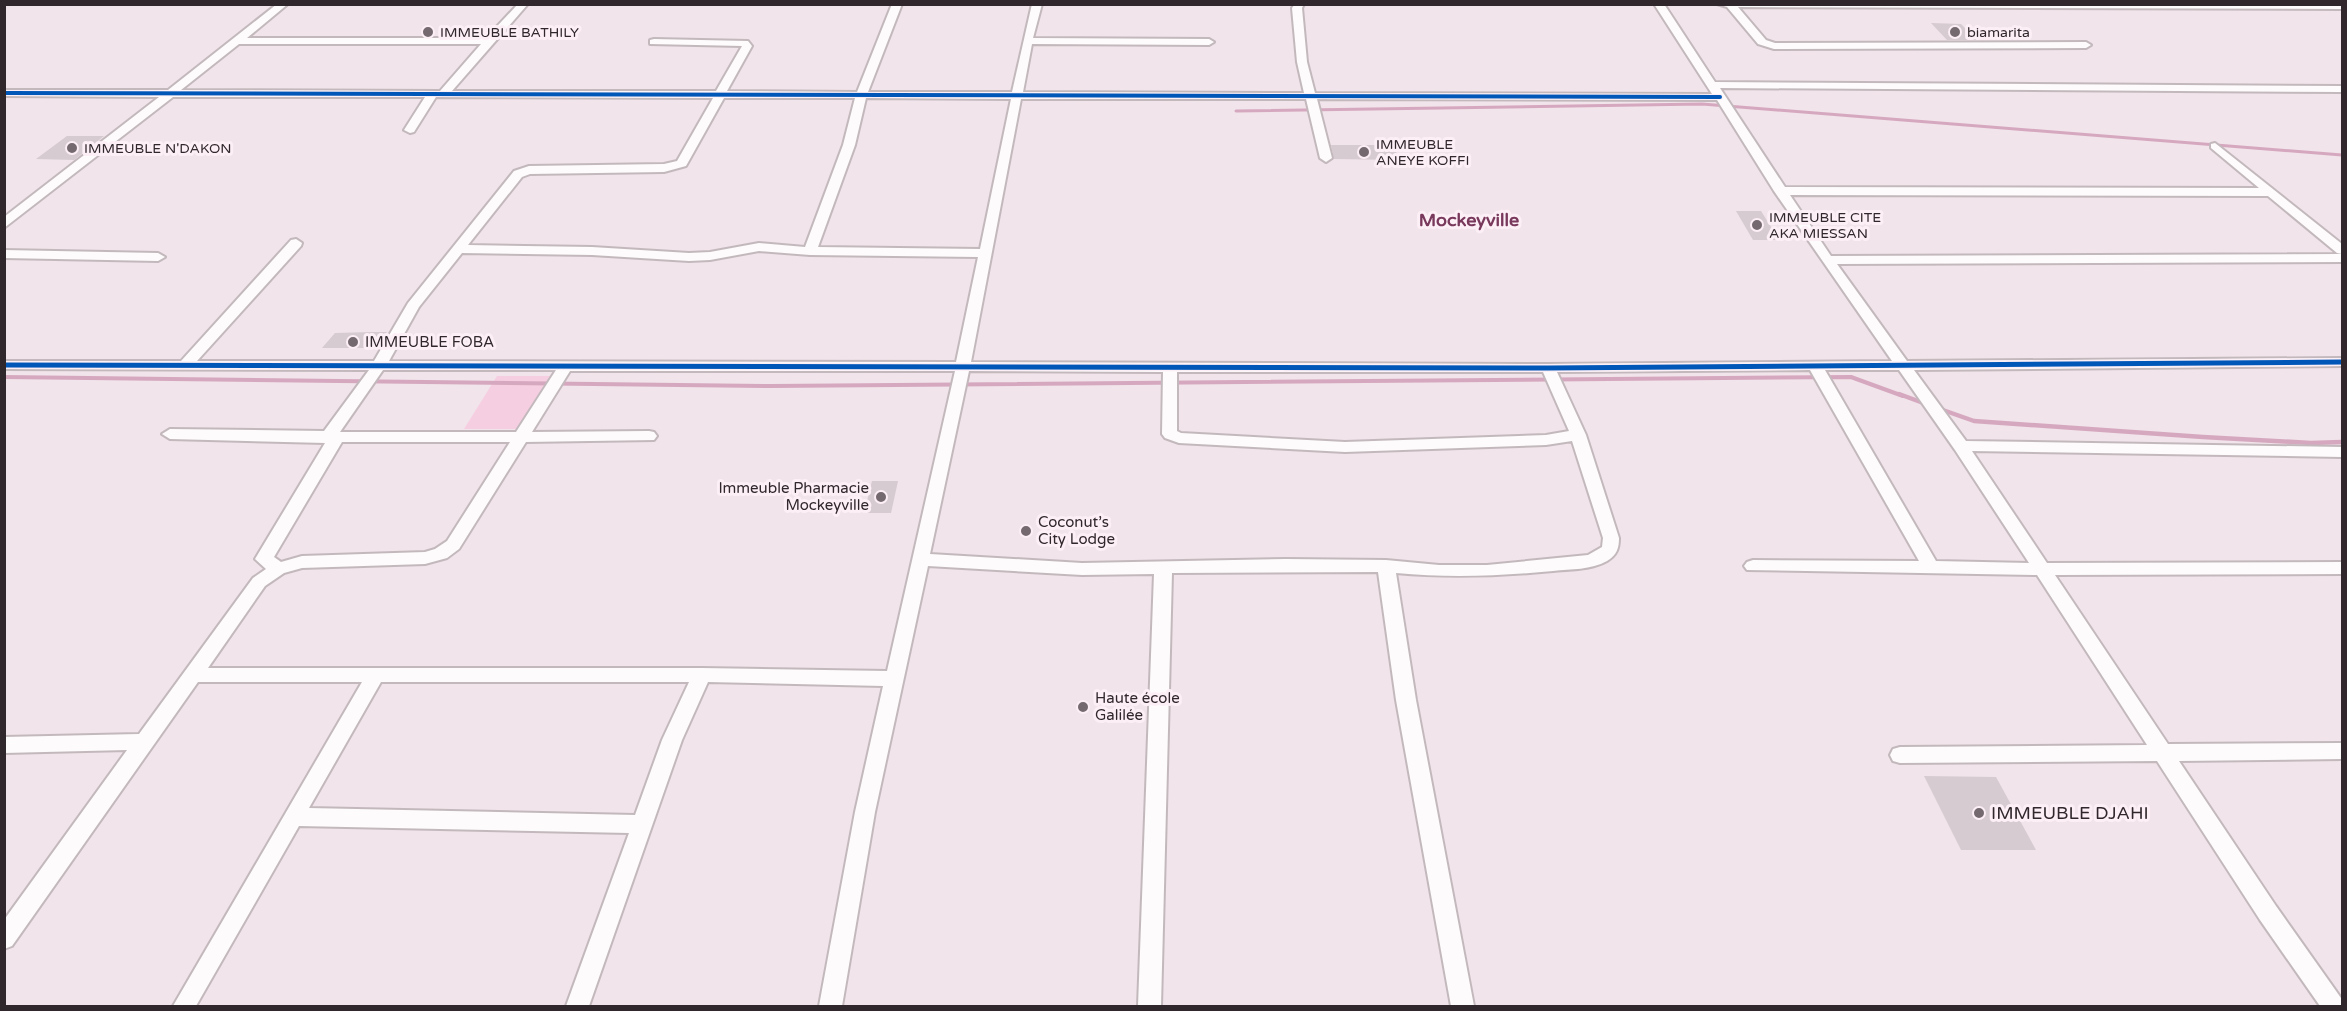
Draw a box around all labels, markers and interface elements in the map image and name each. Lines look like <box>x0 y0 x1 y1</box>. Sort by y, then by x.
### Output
place label: IMMEUBLE BATHILY <box>440 24 579 41</box>
place label: biamarita <box>1967 24 2030 41</box>
marker: IMMEUBLE BATHILY <box>421 25 435 39</box>
marker: biamarita <box>1948 25 1962 39</box>
place label: IMMEUBLE ANEYE KOFFI <box>1376 136 1469 169</box>
place label: IMMEUBLE N'DAKON <box>84 140 232 157</box>
marker: IMMEUBLE N'DAKON <box>65 141 79 155</box>
marker: IMMEUBLE ANEYE KOFFI <box>1357 145 1371 159</box>
district label: Mockeyville <box>1419 209 1519 231</box>
place label: IMMEUBLE CITE AKA MIESSAN <box>1769 209 1881 242</box>
marker: IMMEUBLE CITE AKA MIESSAN <box>1750 218 1764 232</box>
place label: IMMEUBLE FOBA <box>365 333 494 351</box>
marker: IMMEUBLE FOBA <box>346 335 360 349</box>
place label: Immeuble Pharmacie Mockeyville <box>718 479 869 514</box>
marker: Immeuble Pharmacie Mockeyville <box>874 490 888 504</box>
place label: Coconut’s City Lodge <box>1038 513 1115 548</box>
marker: Coconut’s City Lodge <box>1019 524 1033 538</box>
place label: Haute école Galilée <box>1095 689 1180 724</box>
marker: Haute école Galilée <box>1076 700 1090 714</box>
place label: IMMEUBLE DJAHI <box>1991 802 2149 824</box>
marker: IMMEUBLE DJAHI <box>1972 806 1986 820</box>

